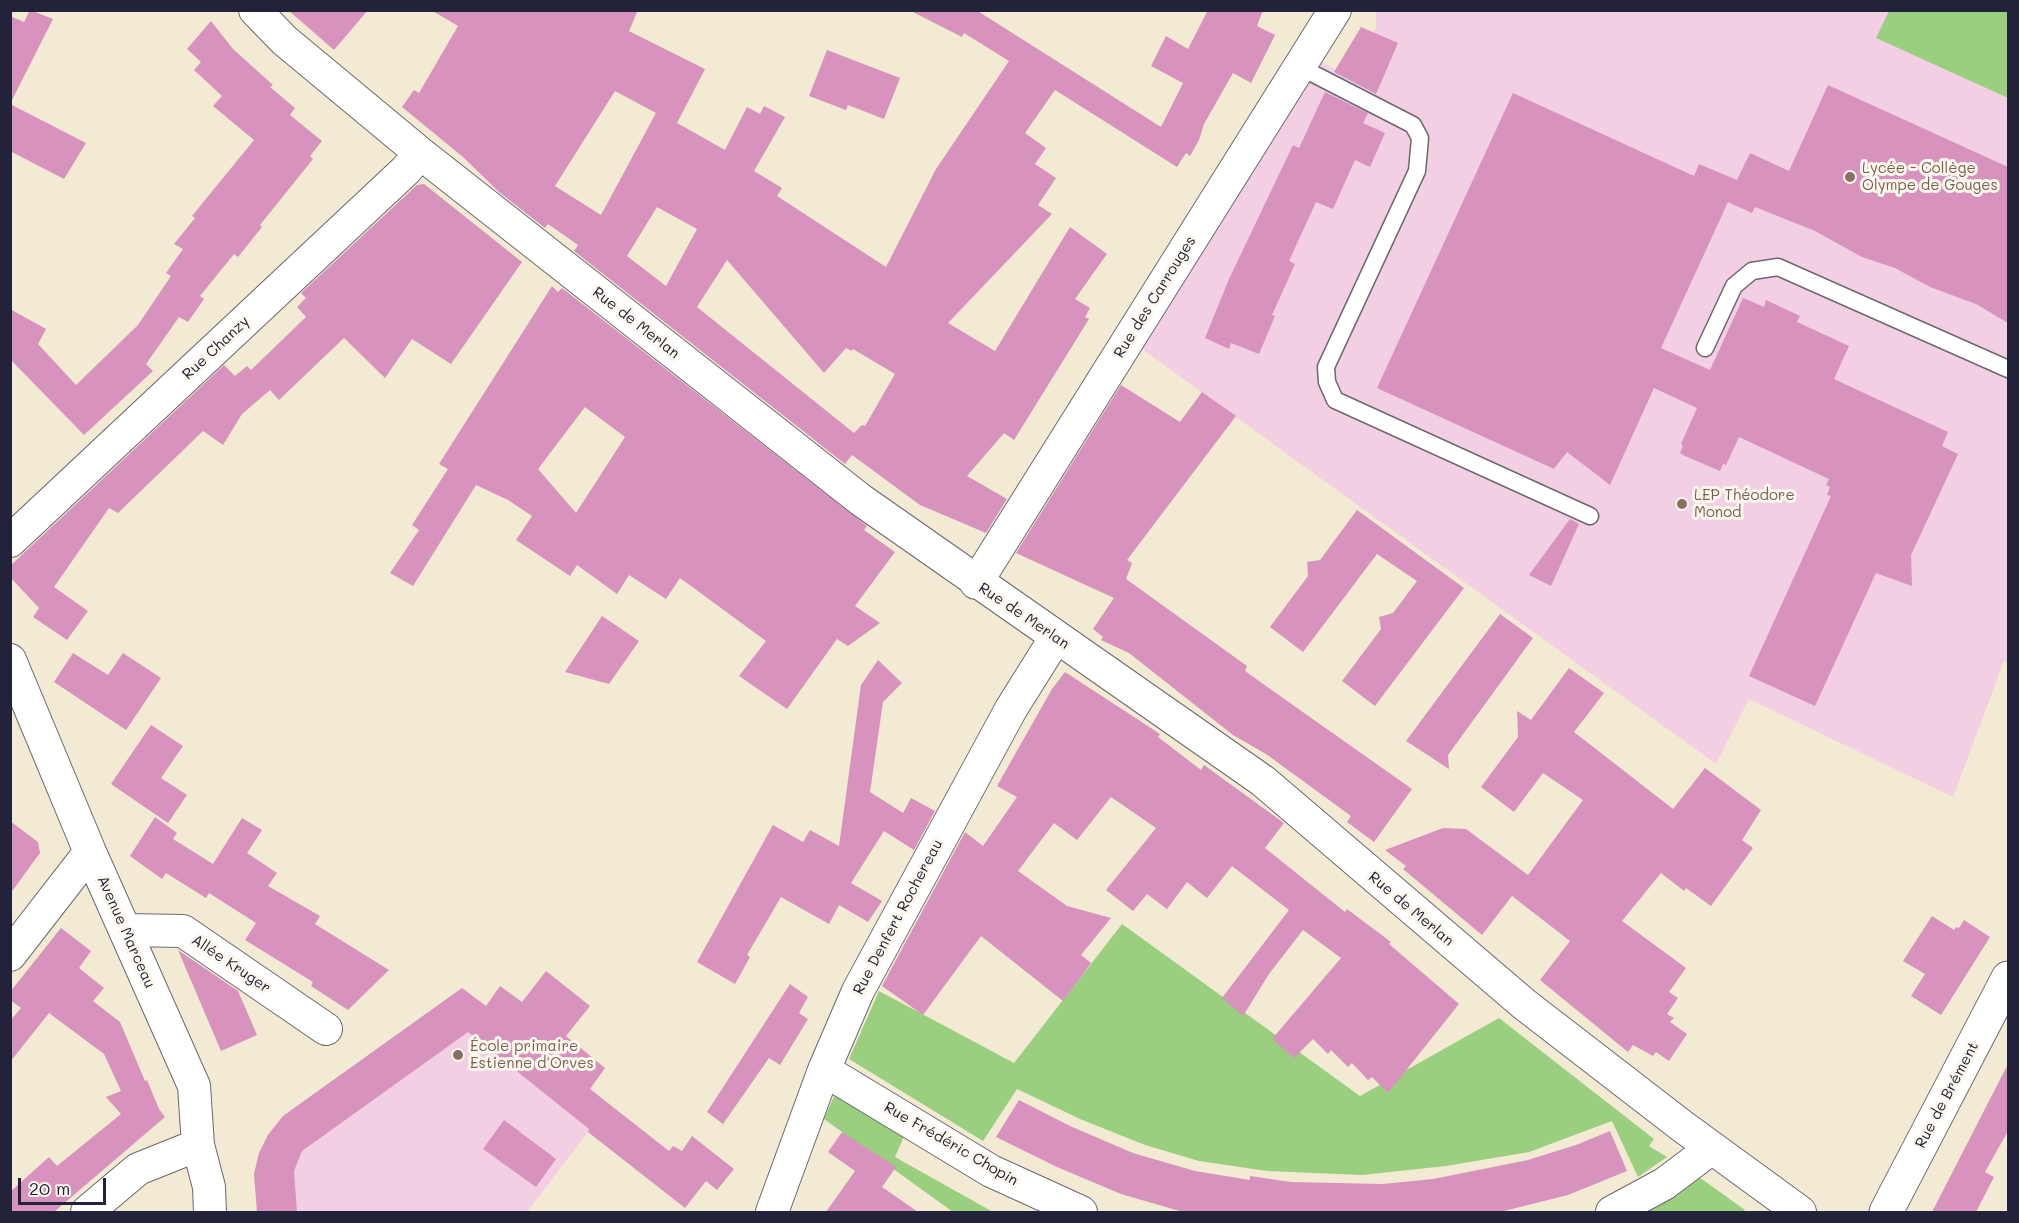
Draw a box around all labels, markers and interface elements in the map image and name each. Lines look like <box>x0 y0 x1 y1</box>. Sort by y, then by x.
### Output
place label: Lycée - Collège Olympe de Gouges <box>1862 159 1998 194</box>
marker: Lycée - Collège Olympe de Gouges <box>1843 170 1857 184</box>
street label: Rue des Carrouges <box>1110 233 1200 361</box>
street label: Rue de Merlan <box>589 283 683 363</box>
street label: Rue Chanzy <box>179 312 253 384</box>
place label: LEP Théodore Monod <box>1694 486 1795 521</box>
marker: LEP Théodore Monod <box>1675 497 1689 511</box>
street label: Rue de Merlan <box>975 579 1073 653</box>
street label: Rue Denfert Rochereau <box>849 836 947 998</box>
street label: Rue de Merlan <box>1365 868 1457 950</box>
street label: Avenue Marceau <box>93 873 159 991</box>
street label: Allée Kruger <box>188 931 274 997</box>
place label: École primaire Estienne d'Orves <box>470 1037 594 1072</box>
street label: Rue de Brément <box>1911 1039 1983 1151</box>
marker: École primaire Estienne d'Orves <box>451 1048 465 1062</box>
street label: Rue Frédéric Chopin <box>881 1098 1021 1190</box>
scale bar <box>21 1166 110 1204</box>
text: 20 m <box>29 1176 70 1200</box>

